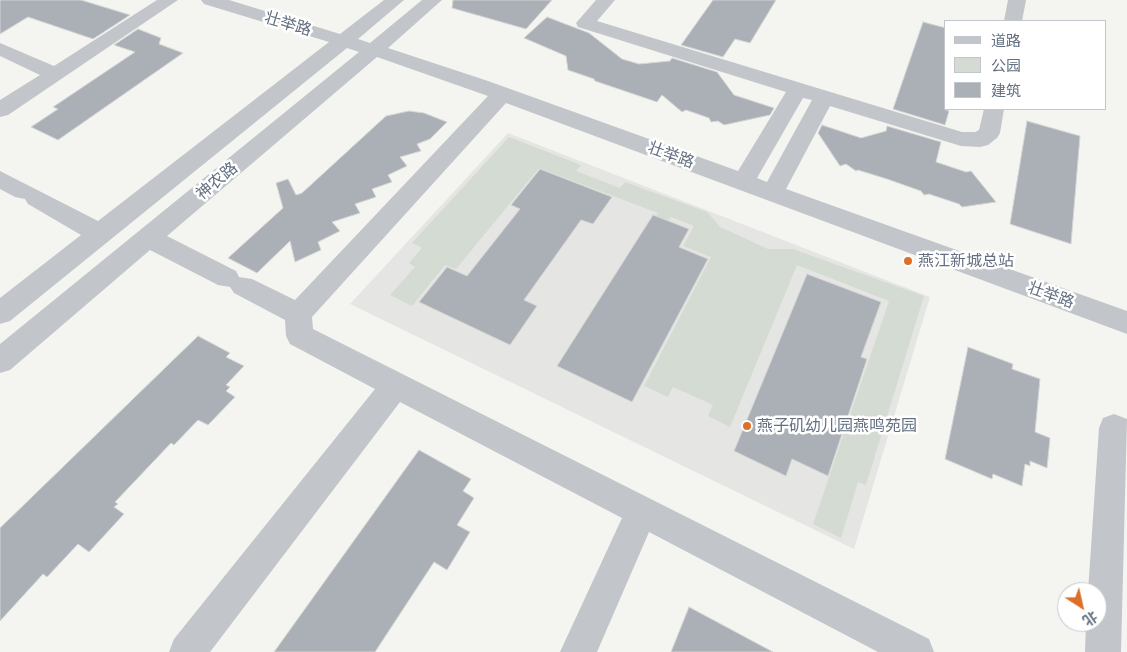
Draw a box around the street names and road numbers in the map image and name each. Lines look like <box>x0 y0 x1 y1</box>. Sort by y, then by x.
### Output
street label: 壮举路 <box>262 8 314 40</box>
street label: 壮举路 <box>645 138 697 172</box>
street label: 神农路 <box>192 158 242 204</box>
street label: 壮举路 <box>1025 278 1077 312</box>

